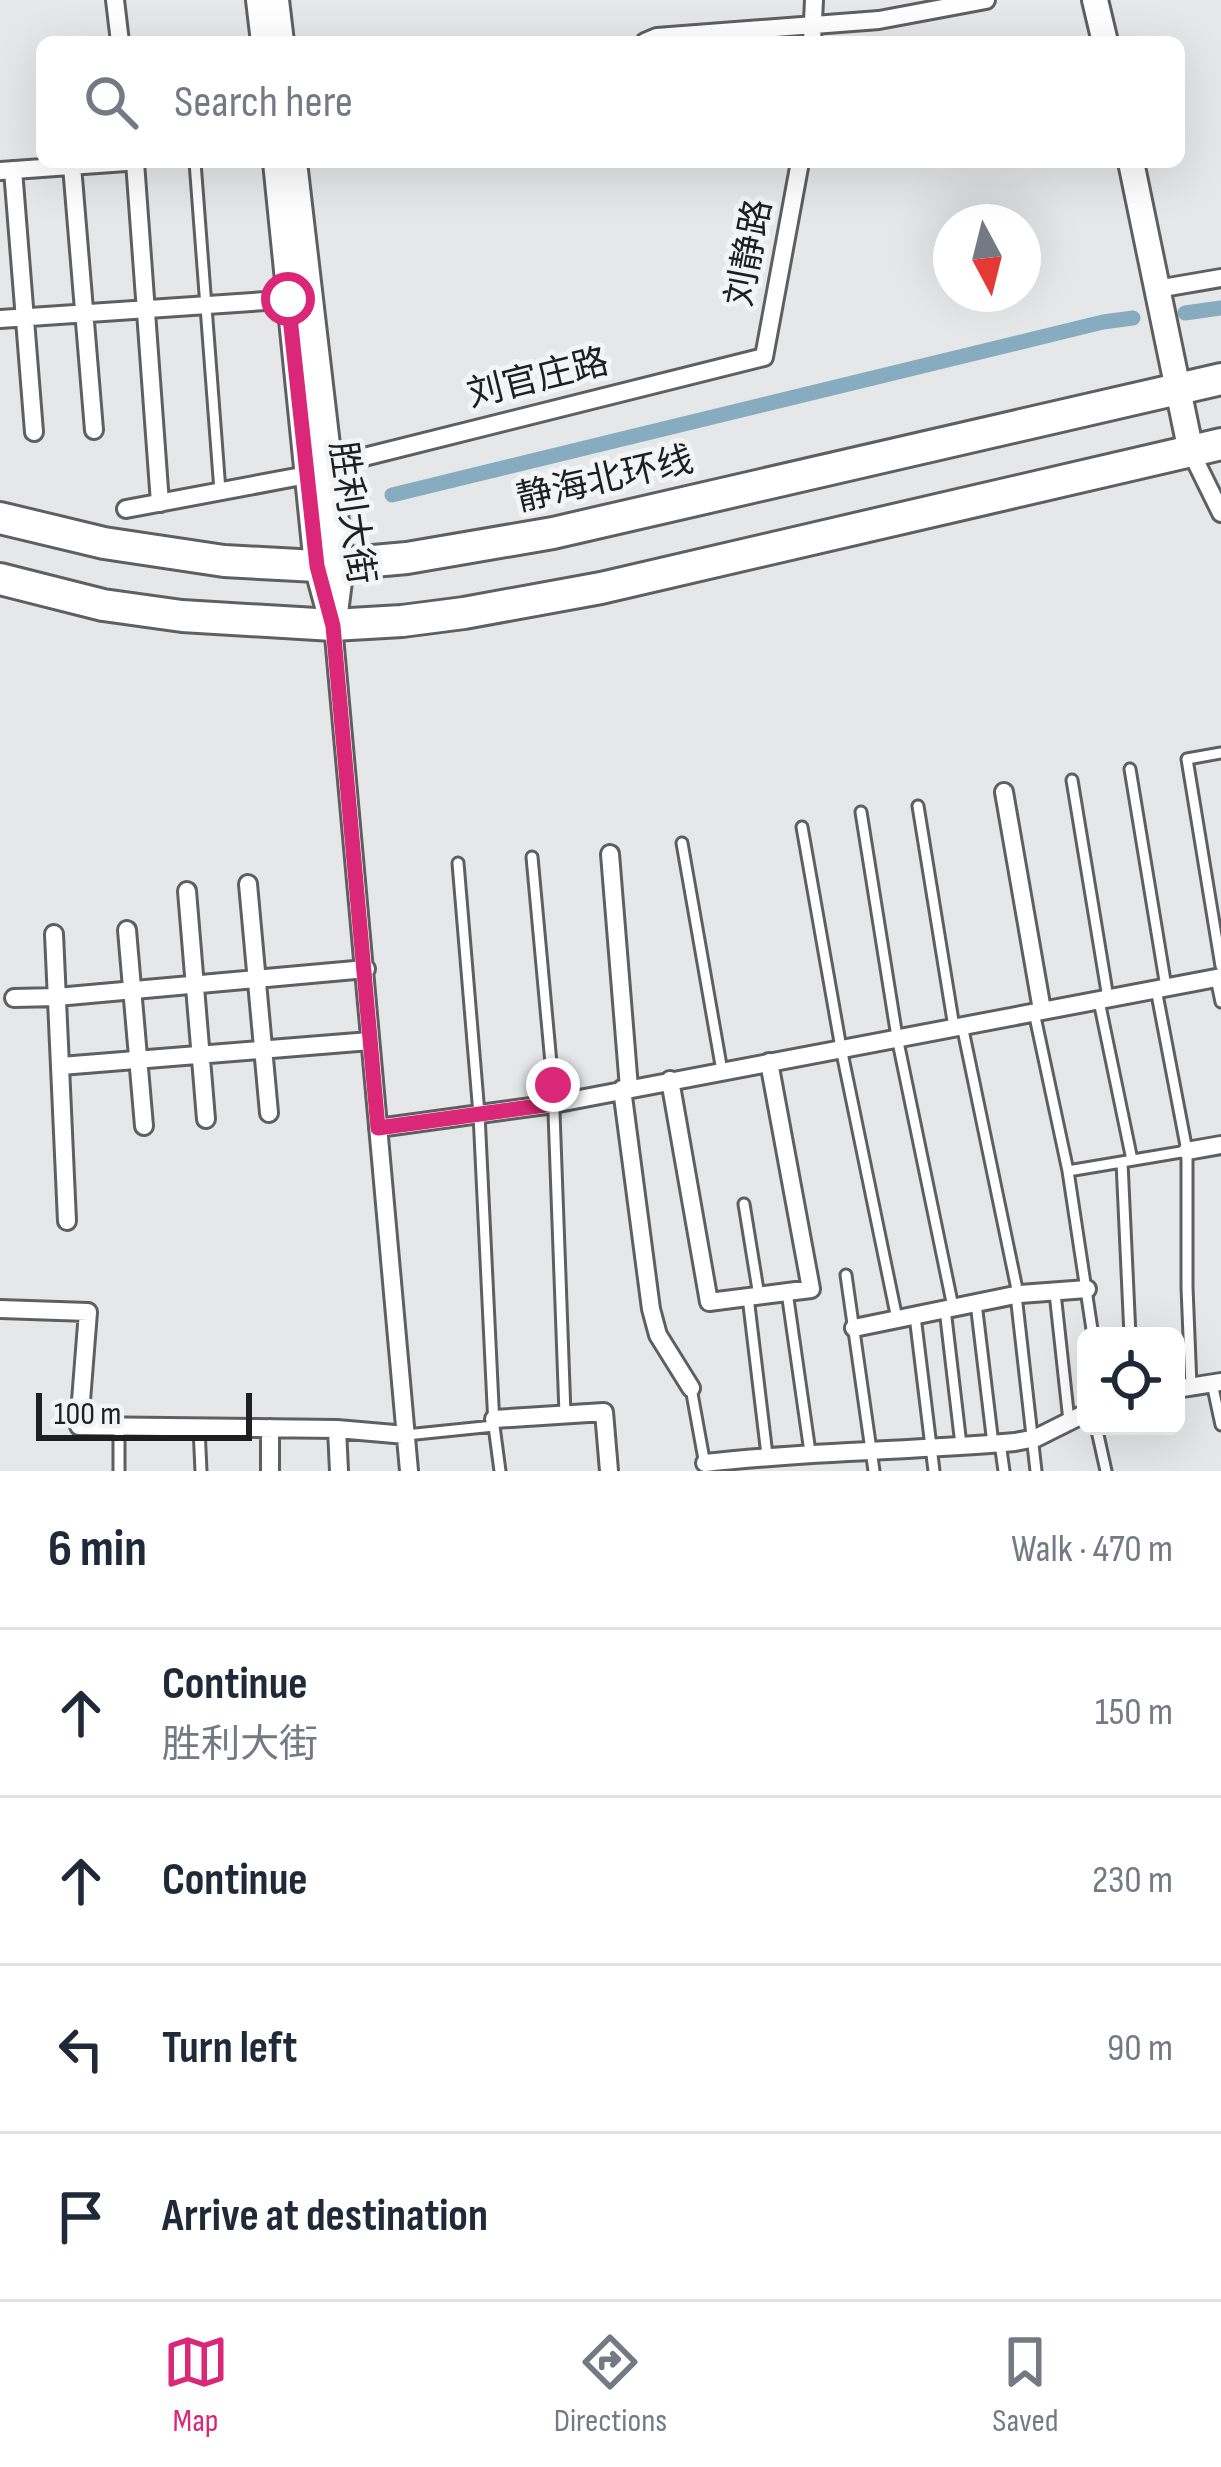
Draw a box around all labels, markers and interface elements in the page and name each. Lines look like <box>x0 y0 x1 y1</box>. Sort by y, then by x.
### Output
search box <box>36 36 1185 168</box>
icon: search <box>78 69 144 135</box>
text: Search here <box>174 75 353 130</box>
street label: 刘静路 <box>719 196 781 310</box>
north arrow <box>933 204 1041 312</box>
route start <box>261 272 315 326</box>
street label: 刘官庄路 <box>463 341 613 417</box>
street label: 胜利大街 <box>320 439 382 587</box>
street label: 静海北环线 <box>512 439 698 521</box>
route end <box>526 1058 580 1112</box>
map controls <box>1077 1327 1185 1435</box>
button: locate <box>1077 1327 1185 1435</box>
scale bar <box>36 1387 252 1440</box>
text: 100 m <box>54 1394 121 1434</box>
text: 6 min <box>48 1519 147 1580</box>
text: Walk · 470 m <box>1011 1526 1173 1573</box>
text: Continue <box>162 1657 308 1712</box>
icon: ahead <box>48 1680 114 1746</box>
text: 150 m <box>1095 1689 1173 1736</box>
text: 胜利大街 <box>162 1722 318 1769</box>
icon: ahead <box>48 1848 114 1914</box>
text: Continue <box>162 1853 308 1908</box>
text: 230 m <box>1092 1857 1173 1904</box>
icon: left <box>48 2016 114 2082</box>
text: Turn left <box>162 2021 297 2076</box>
text: 90 m <box>1107 2025 1173 2072</box>
icon: arrive <box>48 2184 114 2250</box>
text: Arrive at destination <box>162 2189 488 2244</box>
tab: Map <box>163 2329 229 2441</box>
tab: Directions <box>554 2329 667 2441</box>
tab: Saved <box>992 2329 1058 2441</box>

